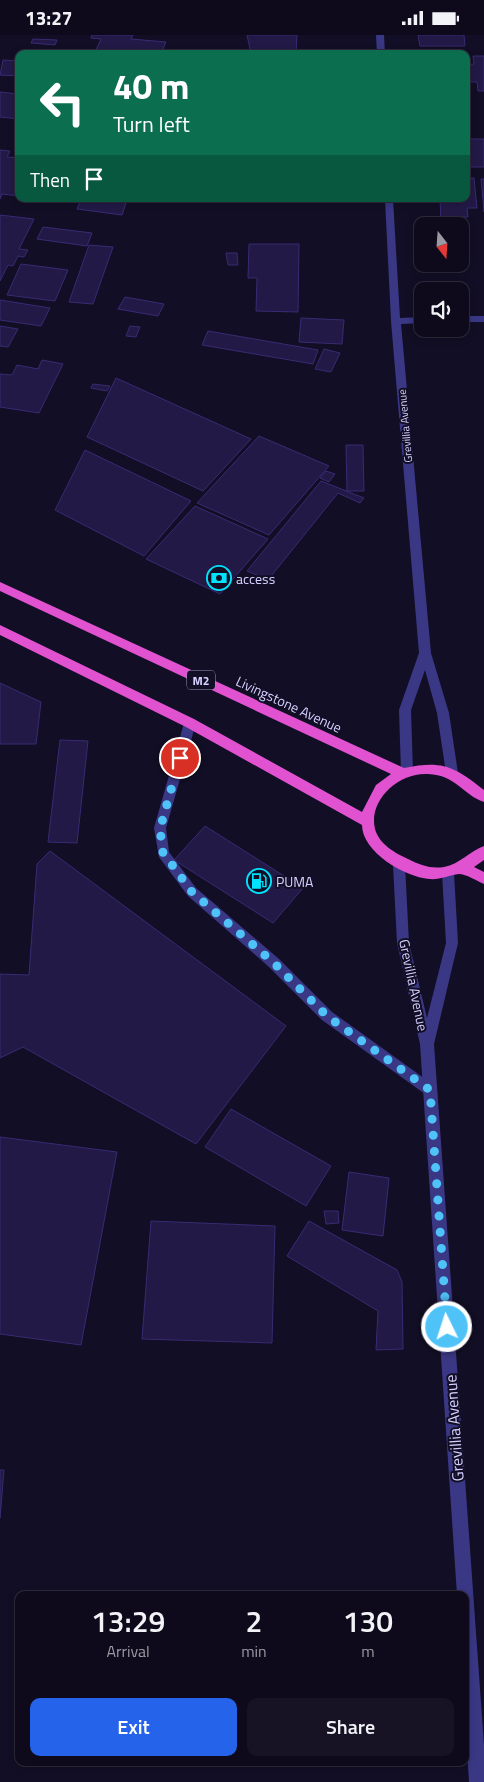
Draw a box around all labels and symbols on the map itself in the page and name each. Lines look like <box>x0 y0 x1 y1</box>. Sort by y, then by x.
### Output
north arrow <box>414 217 469 273</box>
street label: Grevillia Avenue <box>394 388 416 463</box>
bank icon: access <box>206 565 232 591</box>
place label: access <box>236 568 275 589</box>
street label: Livingstone Avenue <box>233 670 345 738</box>
road number: M2 <box>187 671 215 689</box>
pin <box>159 737 201 779</box>
fuel station icon: PUMA <box>246 868 272 894</box>
place label: PUMA <box>276 871 314 892</box>
street label: Grevillia Avenue <box>394 937 434 1033</box>
position arrow <box>420 1300 472 1352</box>
street label: Grevillia Avenue <box>438 1374 470 1482</box>

